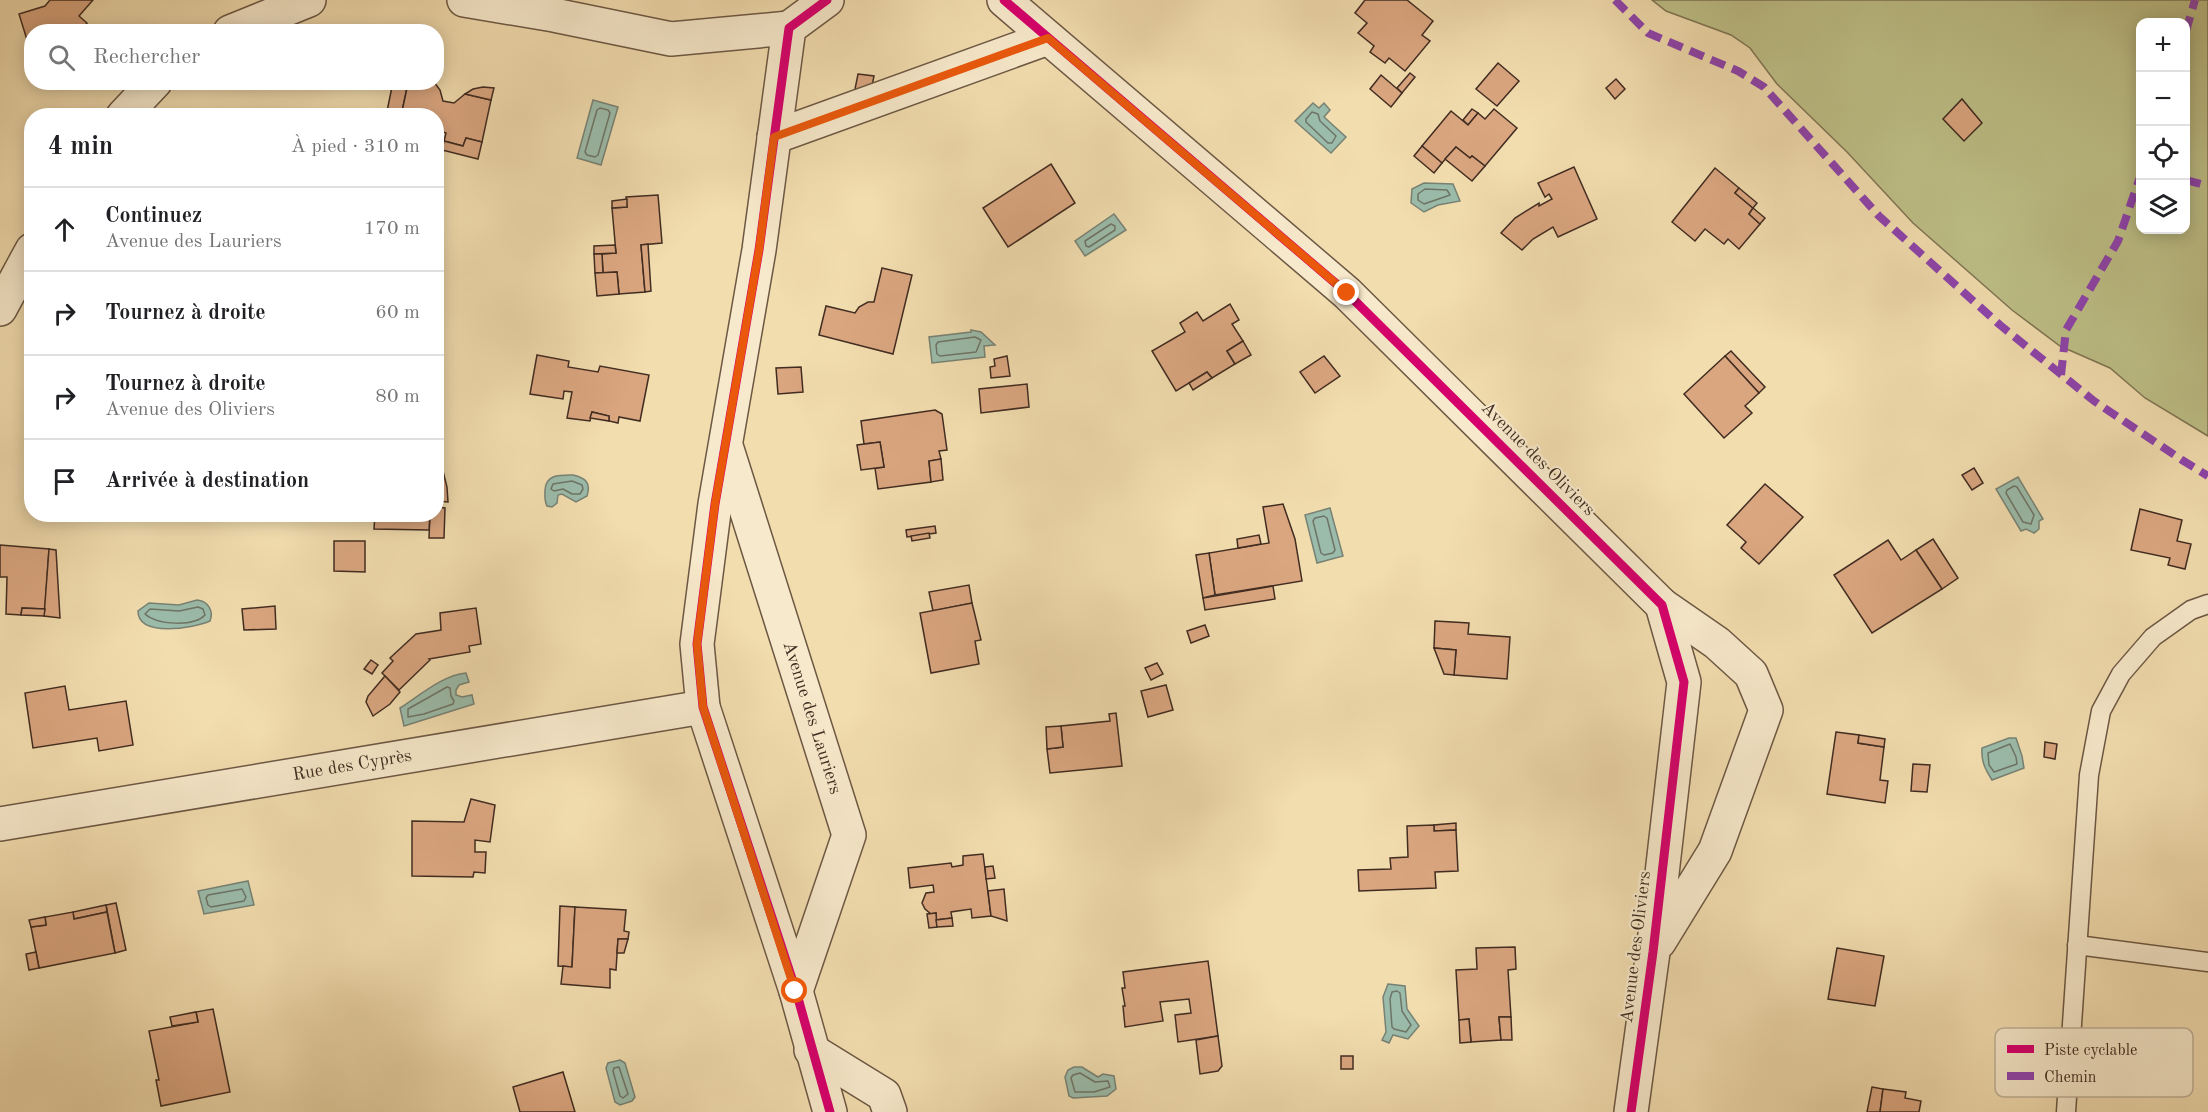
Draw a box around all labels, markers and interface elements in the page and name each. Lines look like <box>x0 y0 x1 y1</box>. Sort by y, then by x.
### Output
map controls <box>2136 18 2190 234</box>
button: + <box>2136 18 2190 72</box>
search box <box>24 24 444 90</box>
icon: search <box>45 41 78 74</box>
text: Rechercher <box>93 46 200 68</box>
button: − <box>2136 72 2190 126</box>
button: locate <box>2136 126 2190 180</box>
text: 4 min <box>48 134 113 160</box>
text: À pied · 310 m <box>291 137 420 157</box>
button: layers <box>2136 180 2190 234</box>
text: Continuez <box>105 205 202 227</box>
icon: ahead <box>48 213 81 246</box>
text: 170 m <box>364 219 420 239</box>
text: Avenue des Lauriers <box>105 232 282 252</box>
route end <box>1333 279 1359 305</box>
icon: right <box>48 297 81 330</box>
text: Tournez à droite <box>105 302 266 324</box>
text: 60 m <box>375 303 420 323</box>
text: Tournez à droite <box>105 373 266 395</box>
icon: right <box>48 381 81 414</box>
text: 80 m <box>375 387 420 407</box>
street label: Avenue des Oliviers <box>1478 399 1599 520</box>
text: Avenue des Oliviers <box>105 400 275 420</box>
icon: arrive <box>48 465 81 498</box>
text: Arrivée à destination <box>105 470 309 492</box>
street label: Avenue des Lauriers <box>779 639 845 797</box>
street label: Rue des Cyprès <box>291 747 413 784</box>
street label: Avenue des Oliviers <box>1618 870 1654 1024</box>
route start <box>781 977 807 1003</box>
legend <box>1995 1028 2193 1097</box>
text: Piste cyclable <box>2044 1043 2137 1059</box>
text: Chemin <box>2044 1070 2097 1086</box>

